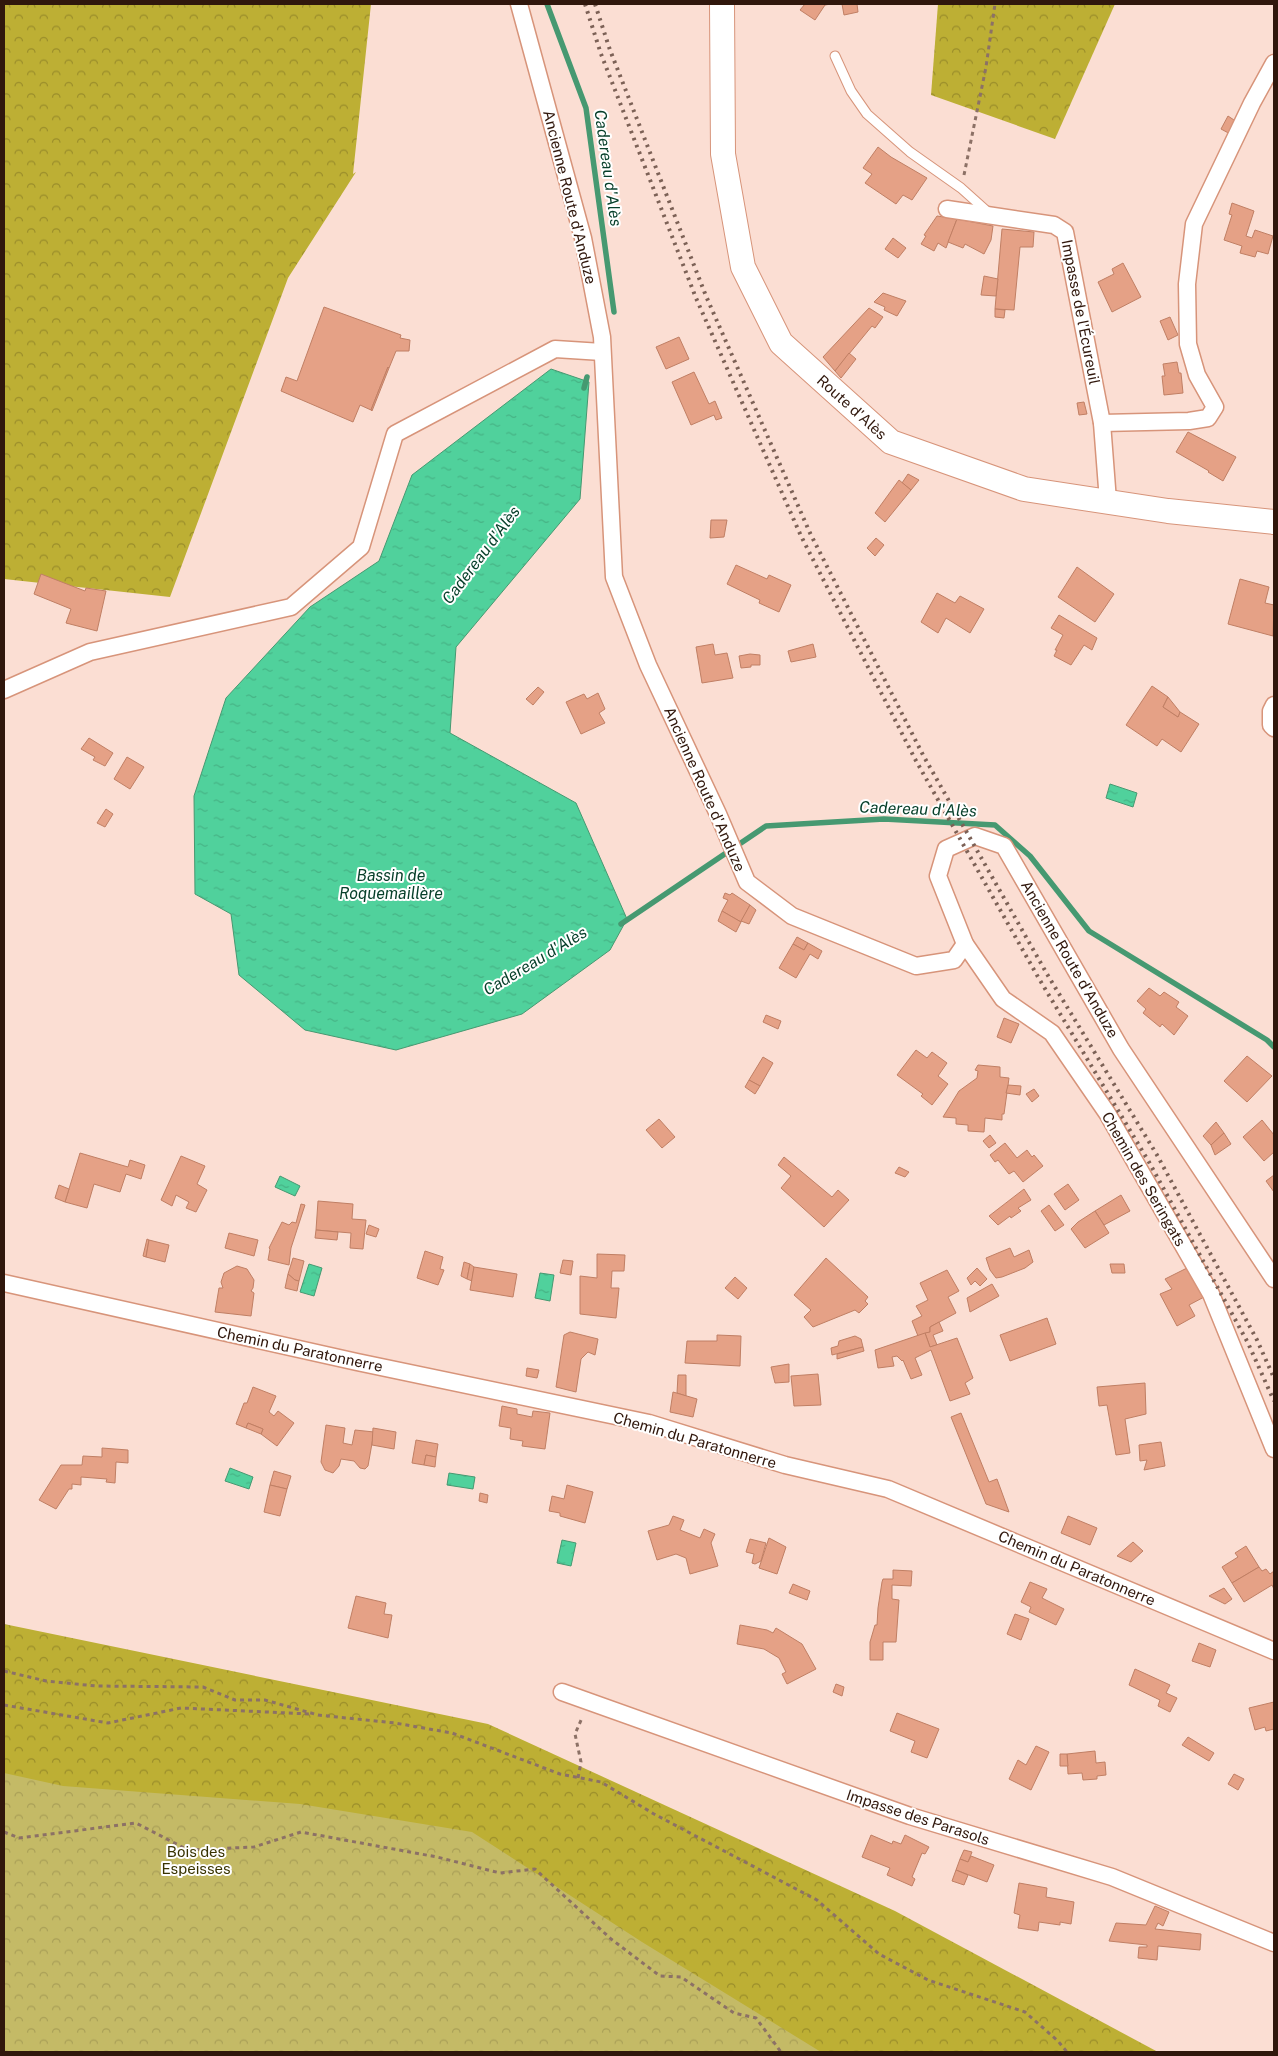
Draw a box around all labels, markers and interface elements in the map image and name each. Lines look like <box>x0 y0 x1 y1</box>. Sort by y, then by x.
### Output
street label: Ancienne Route d'Anduze <box>540 108 600 286</box>
water label: Cadereau d'Alès <box>590 109 626 228</box>
street label: Impasse de l'Écureuil <box>1059 238 1103 386</box>
street label: Route d'Alès <box>814 371 890 443</box>
water label: Cadereau d'Alès <box>438 502 524 608</box>
street label: Ancienne Route d'Anduze <box>661 704 749 874</box>
water label: Cadereau d'Alès <box>859 797 977 821</box>
water label: Bassin de Roquemaillère <box>339 866 443 903</box>
street label: Ancienne Route d'Anduze <box>1018 877 1122 1041</box>
water label: Cadereau d'Alès <box>480 923 590 999</box>
street label: Chemin des Seringats <box>1099 1109 1189 1249</box>
street label: Chemin du Paratonnerre <box>216 1323 384 1375</box>
street label: Chemin du Paratonnerre <box>611 1409 779 1471</box>
street label: Chemin du Paratonnerre <box>996 1527 1158 1609</box>
street label: Impasse des Parasols <box>844 1786 992 1848</box>
park label: Bois des Espeisses <box>161 1843 231 1877</box>

